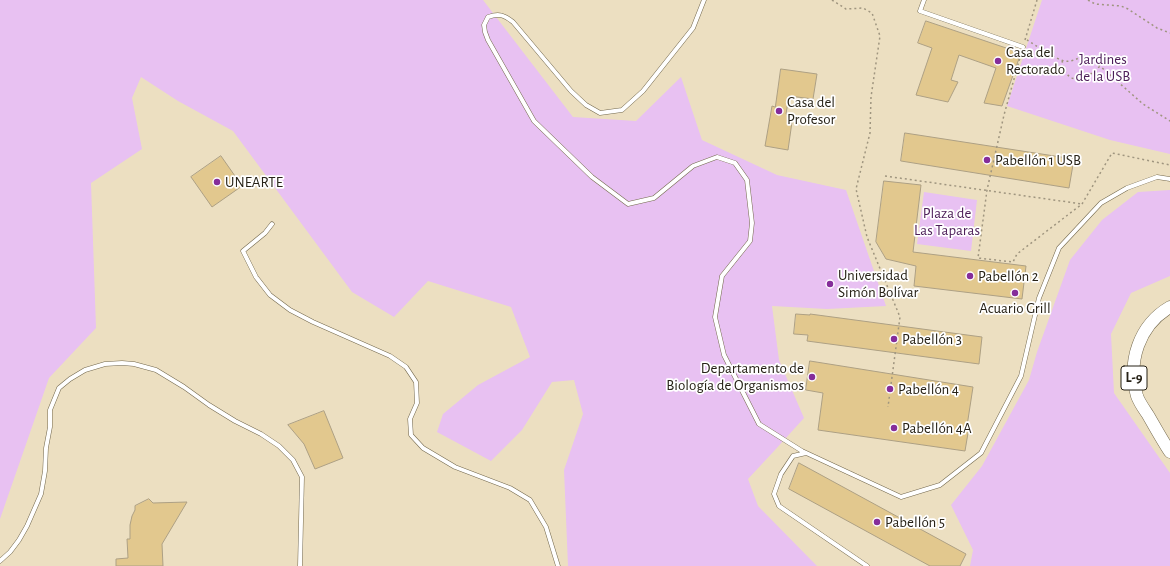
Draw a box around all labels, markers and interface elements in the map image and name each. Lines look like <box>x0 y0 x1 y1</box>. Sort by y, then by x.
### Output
place label: Casa del Rectorado <box>1006 43 1065 78</box>
park label: Jardines de la USB <box>1076 50 1130 85</box>
marker: Casa del Rectorado <box>993 56 1003 66</box>
place label: Casa del Profesor <box>787 93 835 128</box>
marker: Casa del Profesor <box>774 106 784 116</box>
place label: Pabellón 1 USB <box>995 151 1081 169</box>
marker: Pabellón 1 USB <box>982 155 992 165</box>
place label: UNEARTE <box>225 173 283 191</box>
marker: UNEARTE <box>212 177 222 187</box>
park label: Plaza de Las Taparas <box>914 204 980 239</box>
place label: Universidad Simón Bolívar <box>838 266 918 301</box>
place label: Pabellón 2 <box>978 267 1039 285</box>
marker: Pabellón 2 <box>965 271 975 281</box>
marker: Universidad Simón Bolívar <box>825 279 835 289</box>
marker: Acuario Grill <box>1010 288 1020 298</box>
place label: Acuario Grill <box>979 299 1051 317</box>
place label: Pabellón 3 <box>902 330 962 348</box>
marker: Pabellón 3 <box>889 334 899 344</box>
place label: Departamento de Biología de Organismos <box>666 359 804 394</box>
road number: L-9 <box>1121 366 1147 390</box>
marker: Departamento de Biología de Organismos <box>807 372 817 382</box>
place label: Pabellón 4 <box>898 380 959 398</box>
marker: Pabellón 4 <box>885 384 895 394</box>
place label: Pabellón 4A <box>902 419 972 437</box>
marker: Pabellón 4A <box>889 423 899 433</box>
place label: Pabellón 5 <box>885 513 945 531</box>
marker: Pabellón 5 <box>872 517 882 527</box>

